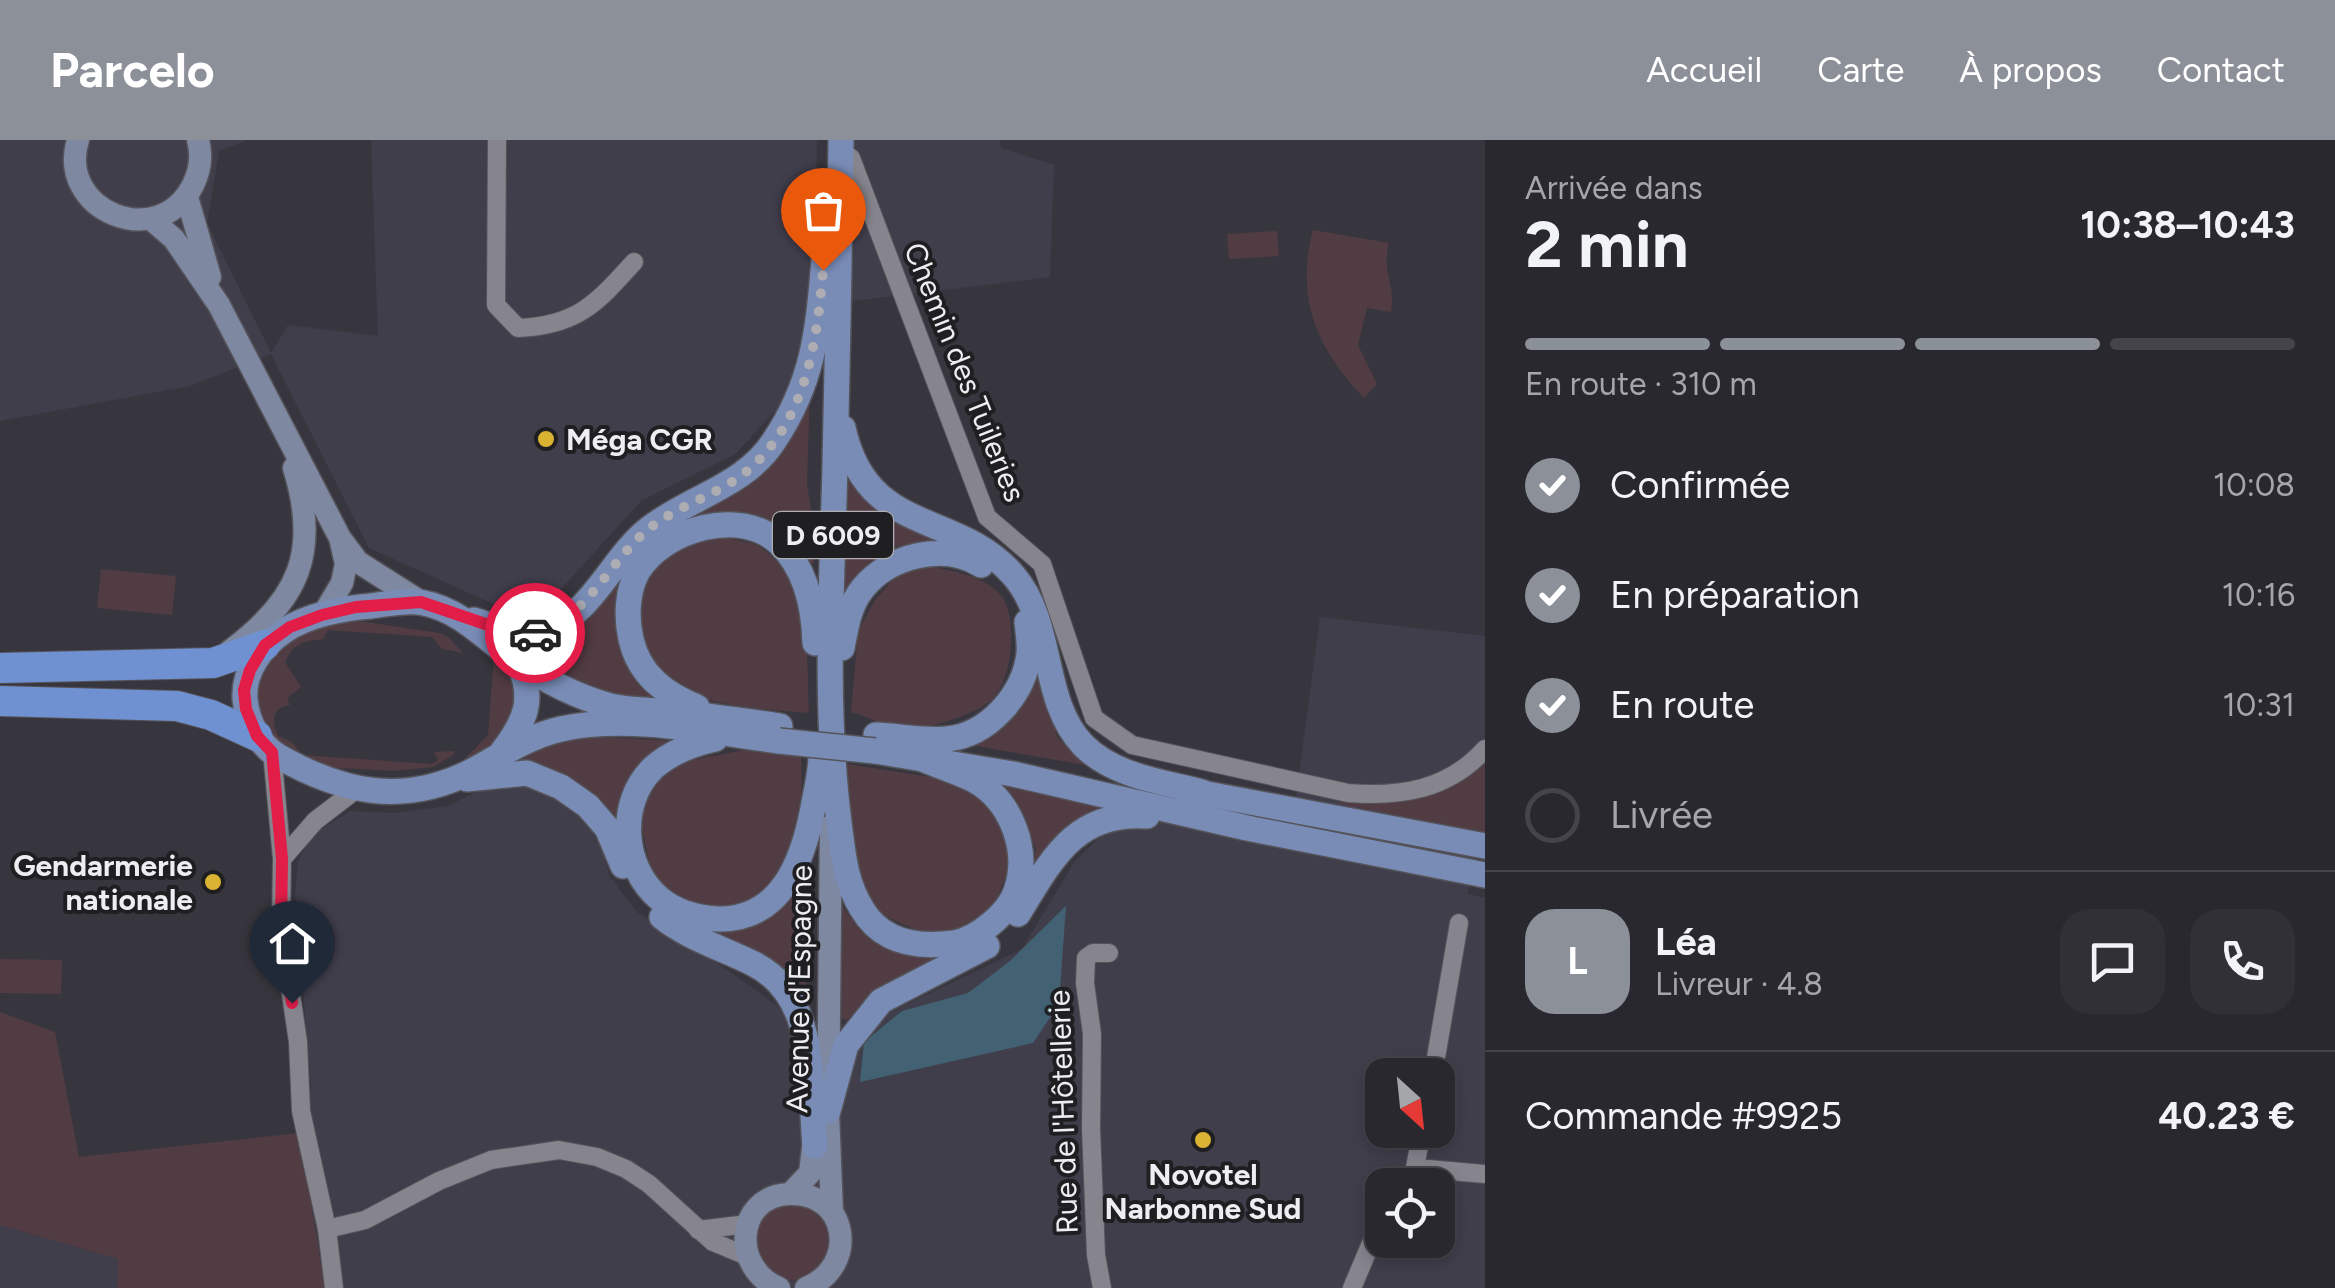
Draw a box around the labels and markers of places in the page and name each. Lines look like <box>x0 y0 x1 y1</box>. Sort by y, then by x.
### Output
pin <box>781 168 866 271</box>
place label: Méga CGR <box>566 421 713 458</box>
marker: Méga CGR <box>535 428 557 450</box>
place label: Gendarmerie nationale <box>13 847 193 918</box>
marker: Gendarmerie nationale <box>202 871 224 893</box>
pin <box>250 901 335 1004</box>
marker: Novotel Narbonne Sud <box>1192 1129 1214 1151</box>
place label: Novotel Narbonne Sud <box>1105 1156 1301 1227</box>

